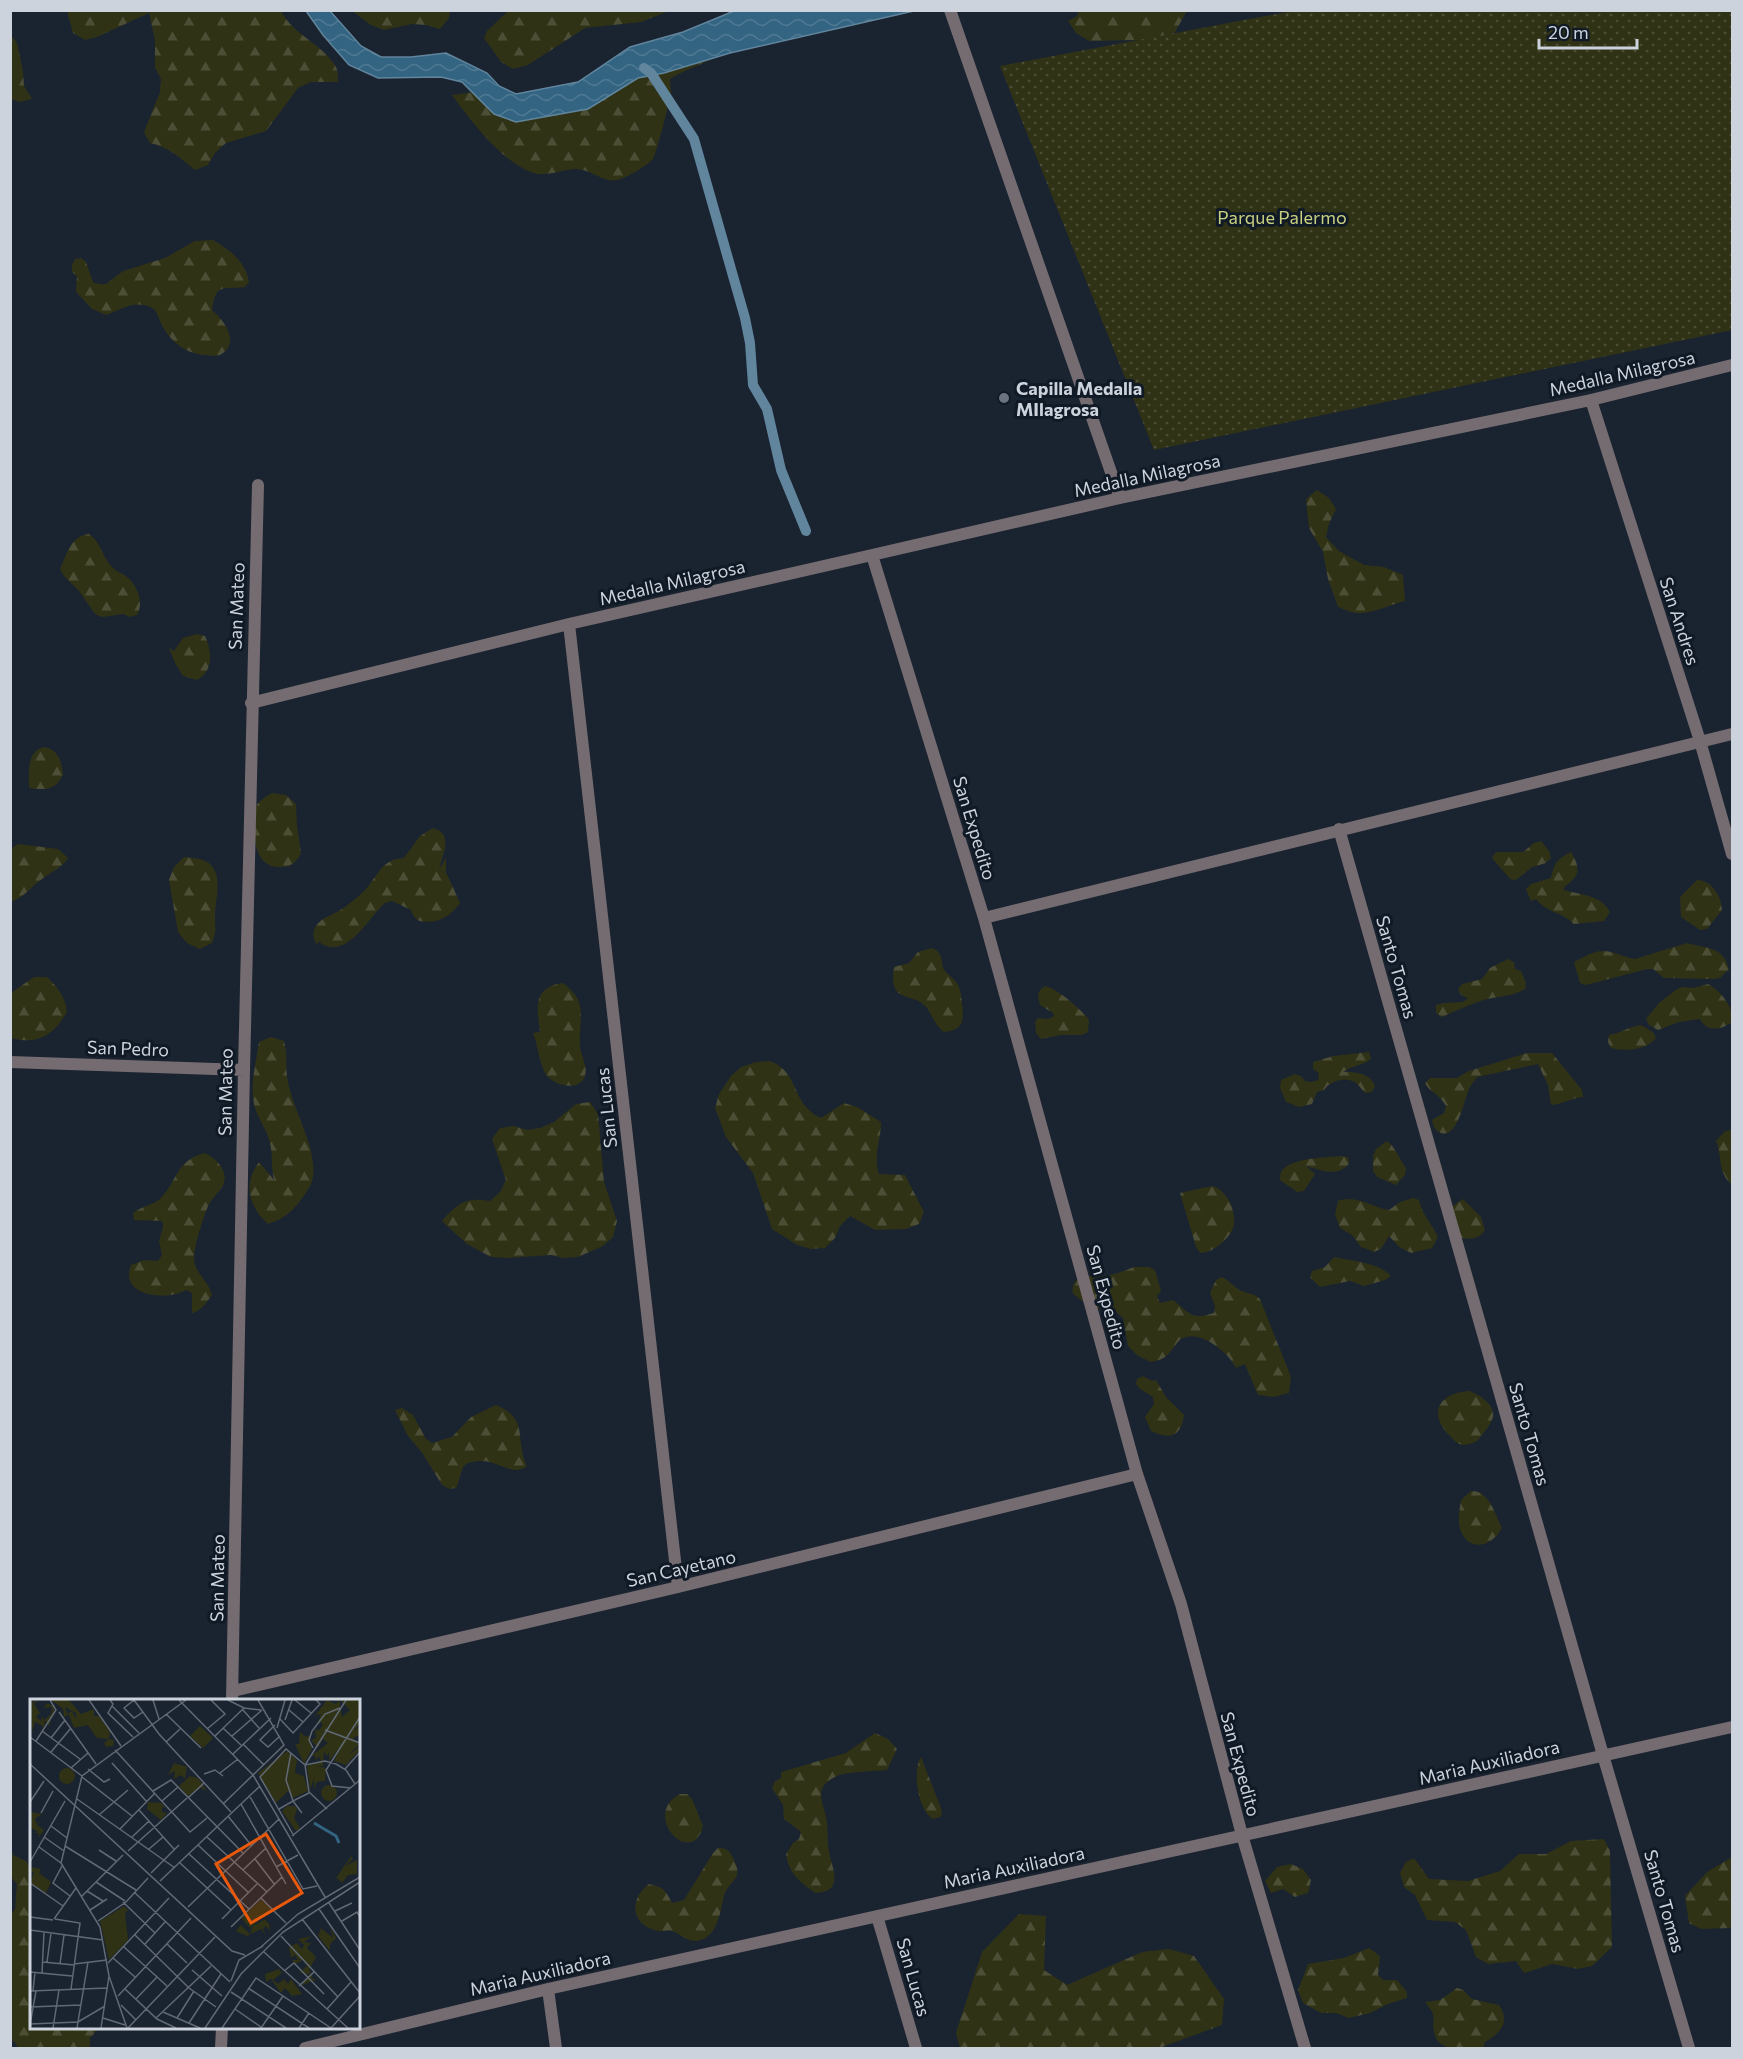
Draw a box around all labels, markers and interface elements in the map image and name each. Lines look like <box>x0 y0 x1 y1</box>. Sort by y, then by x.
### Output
scale bar <box>1539 12 1636 50</box>
text: 20 m <box>1548 21 1589 43</box>
park label: Parque Palermo <box>1217 206 1347 228</box>
street label: Medalla Milagrosa <box>1547 346 1697 400</box>
place label: Capilla Medalla MIlagrosa <box>1016 377 1142 420</box>
marker: Capilla Medalla MIlagrosa <box>997 391 1011 405</box>
street label: Medalla Milagrosa <box>1072 449 1222 501</box>
street label: Medalla Milagrosa <box>597 555 747 609</box>
street label: San Mateo <box>223 562 249 650</box>
street label: San Andres <box>1655 574 1705 668</box>
street label: San Expedito <box>949 774 1001 882</box>
street label: Santo Tomas <box>1372 913 1422 1021</box>
street label: San Pedro <box>87 1036 169 1060</box>
street label: San Mateo <box>213 1048 237 1136</box>
street label: San Lucas <box>591 1067 621 1149</box>
street label: San Expedito <box>1083 1242 1131 1352</box>
street label: Santo Tomas <box>1505 1380 1555 1488</box>
street label: San Mateo <box>205 1534 229 1622</box>
street label: San Cayetano <box>624 1545 738 1591</box>
inset map <box>30 1699 360 2029</box>
street label: San Expedito <box>1217 1709 1265 1819</box>
street label: Maria Auxiliadora <box>1416 1735 1562 1789</box>
street label: Maria Auxiliadora <box>941 1841 1087 1893</box>
street label: Santo Tomas <box>1640 1847 1690 1955</box>
street label: San Lucas <box>892 1935 936 2019</box>
street label: Maria Auxiliadora <box>467 1946 613 2000</box>

